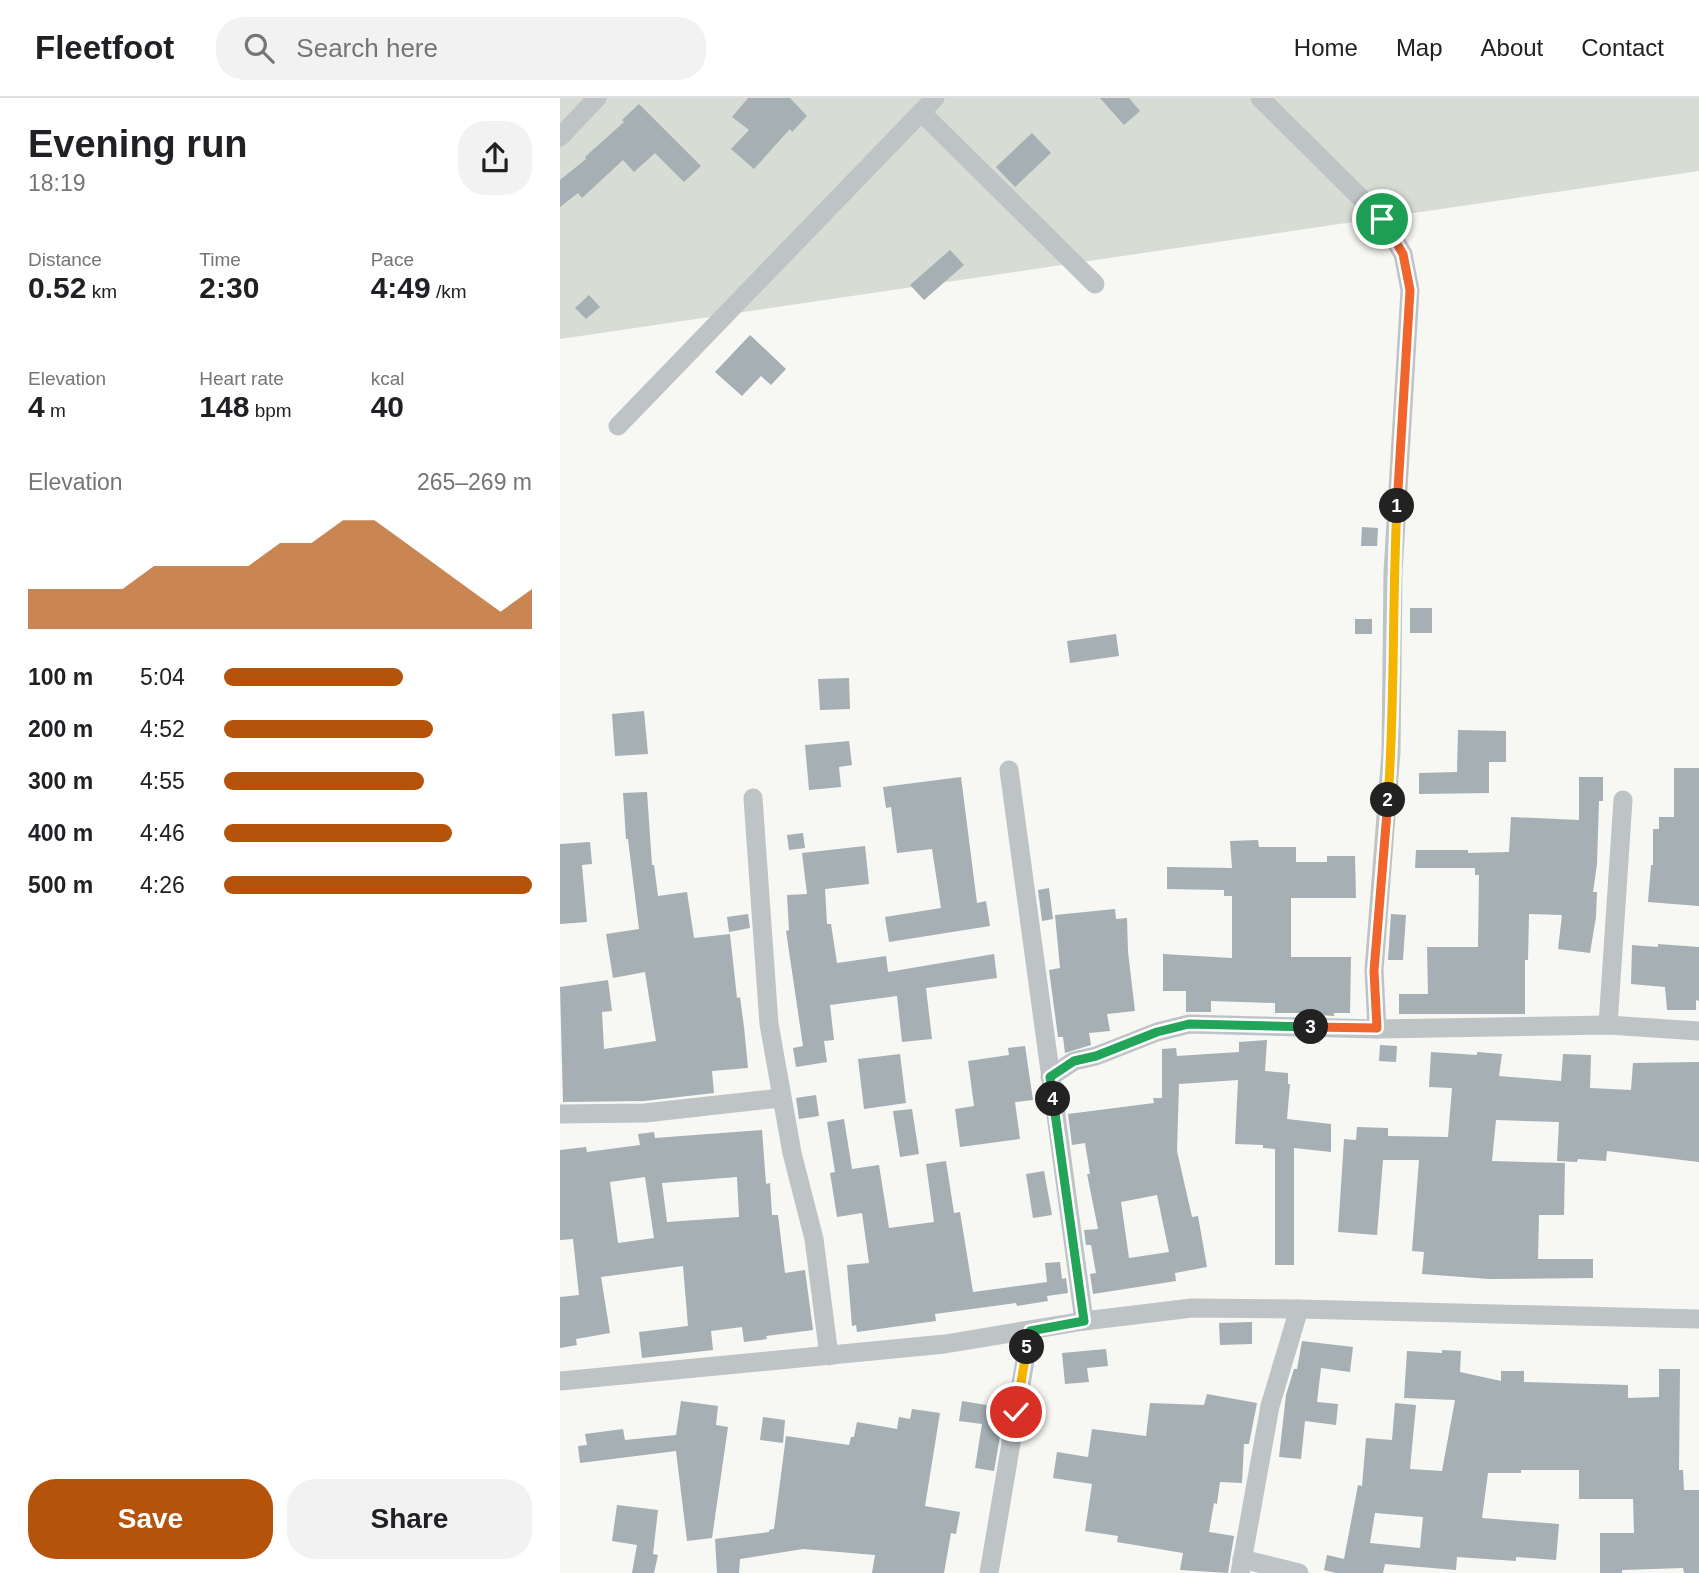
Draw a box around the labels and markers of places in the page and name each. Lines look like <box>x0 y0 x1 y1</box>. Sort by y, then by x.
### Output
pin <box>1352 189 1412 249</box>
pin: 1 <box>1380 488 1414 524</box>
pin: 2 <box>1370 782 1406 818</box>
pin: 3 <box>1294 1010 1328 1044</box>
pin: 4 <box>1036 1082 1070 1116</box>
pin: 5 <box>1009 1330 1044 1364</box>
pin <box>986 1382 1046 1442</box>

